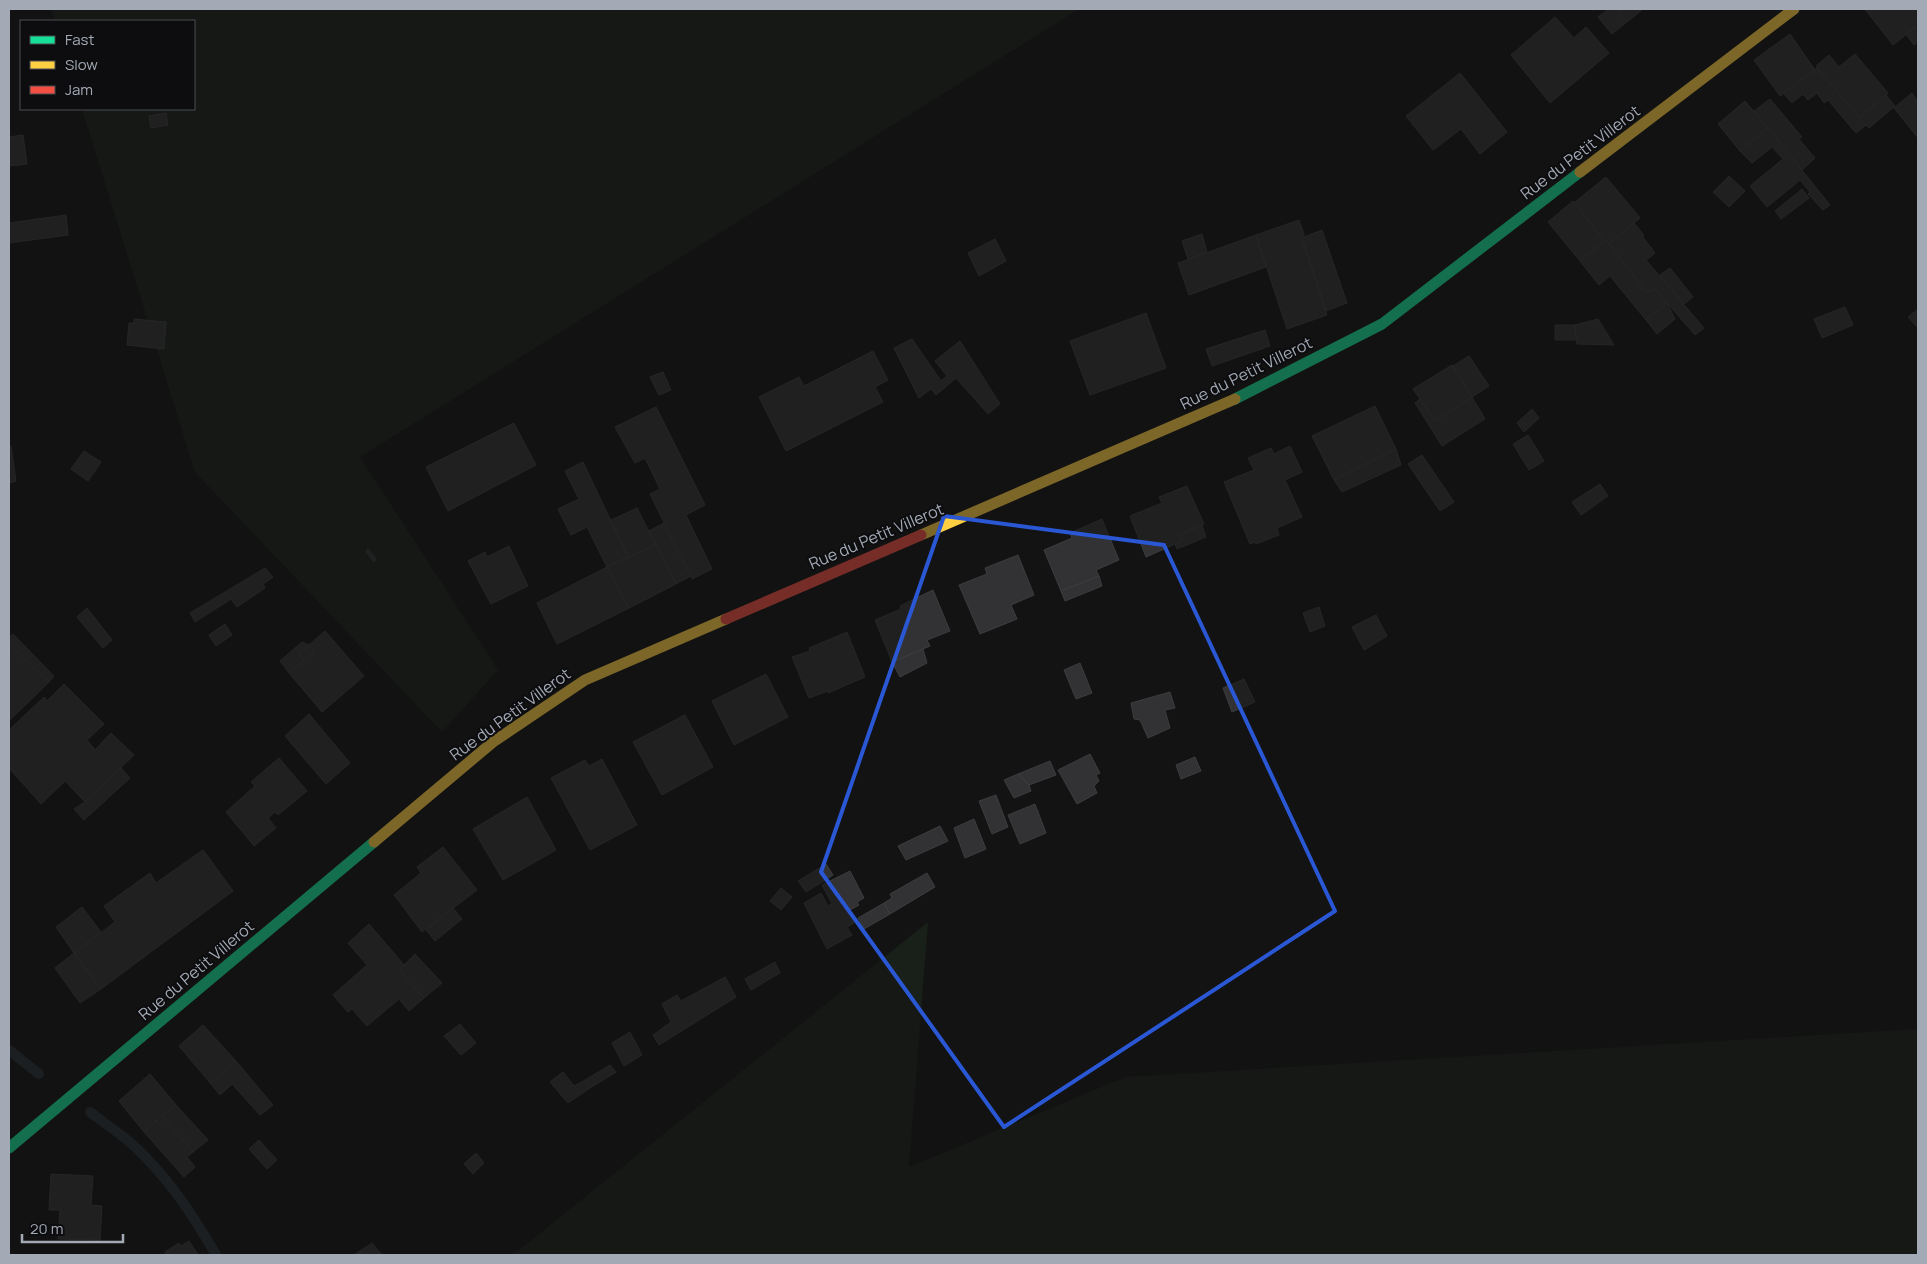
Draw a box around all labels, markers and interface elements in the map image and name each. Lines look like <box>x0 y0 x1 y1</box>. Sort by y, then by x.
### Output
legend <box>20 20 195 110</box>
text: Fast <box>65 29 94 50</box>
text: Slow <box>65 54 98 75</box>
text: Jam <box>65 79 93 100</box>
street label: Rue du Petit Villerot <box>1516 100 1644 204</box>
street label: Rue du Petit Villerot <box>1176 331 1316 415</box>
street label: Rue du Petit Villerot <box>805 498 947 574</box>
street label: Rue du Petit Villerot <box>445 663 575 765</box>
street label: Rue du Petit Villerot <box>134 915 258 1025</box>
scale bar <box>22 1212 124 1244</box>
text: 20 m <box>30 1218 63 1239</box>

